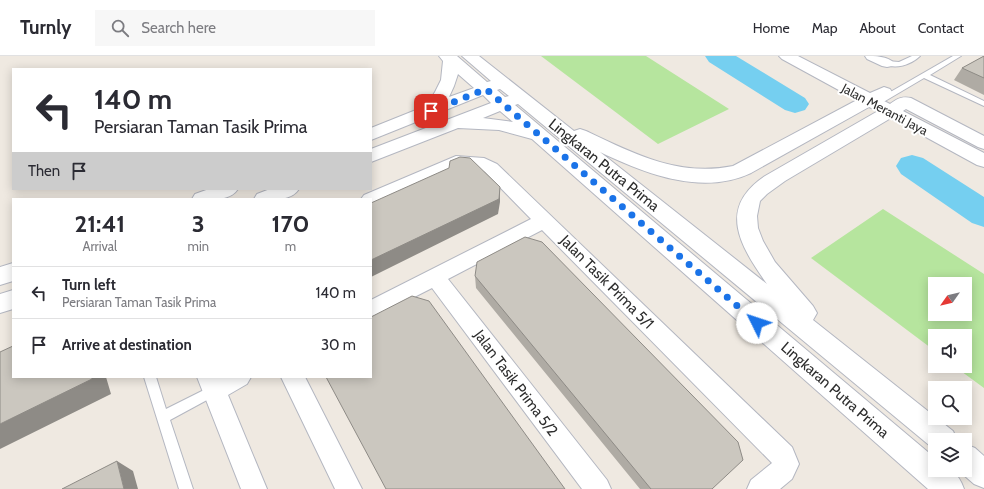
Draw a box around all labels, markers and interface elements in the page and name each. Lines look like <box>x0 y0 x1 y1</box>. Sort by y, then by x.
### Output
search box <box>95 10 375 46</box>
text: Turnly <box>20 16 71 39</box>
icon: search <box>109 17 131 39</box>
text: Search here <box>141 19 216 37</box>
text: Home <box>753 19 790 37</box>
text: Map <box>812 19 837 37</box>
text: About <box>859 19 896 37</box>
text: Contact <box>918 19 964 37</box>
street label: Jalan Meranti Jaya <box>838 79 932 139</box>
text: 140 m <box>94 82 172 116</box>
icon: left <box>28 84 80 136</box>
pin <box>414 94 448 128</box>
icon: arrive <box>420 100 442 122</box>
street label: Lingkaran Putra Prima <box>545 115 664 216</box>
text: Persiaran Taman Tasik Prima <box>94 116 307 138</box>
icon: arrive <box>68 160 90 182</box>
text: Then <box>28 162 60 180</box>
text: 21:41 <box>75 209 125 238</box>
text: 3 <box>192 209 205 238</box>
text: 170 <box>272 209 309 238</box>
street label: Jalan Tasik Prima 5/1 <box>556 231 658 333</box>
text: Arrival <box>82 238 117 254</box>
text: min <box>188 238 209 254</box>
text: m <box>285 238 296 254</box>
text: Turn left <box>62 276 116 294</box>
north arrow <box>928 277 972 321</box>
map controls <box>928 277 972 477</box>
icon: left <box>28 282 50 304</box>
text: 140 m <box>315 284 356 302</box>
text: Persiaran Taman Tasik Prima <box>62 294 216 310</box>
position arrow <box>736 302 778 344</box>
street label: Jalan Tasik Prima 5/2 <box>470 326 562 440</box>
button: sound <box>928 329 972 373</box>
icon: arrive <box>28 334 50 356</box>
text: Arrive at destination <box>62 336 192 354</box>
text: 30 m <box>321 336 356 354</box>
street label: Lingkaran Putra Prima <box>777 338 893 442</box>
button: search <box>928 381 972 425</box>
button: layers <box>928 433 972 477</box>

